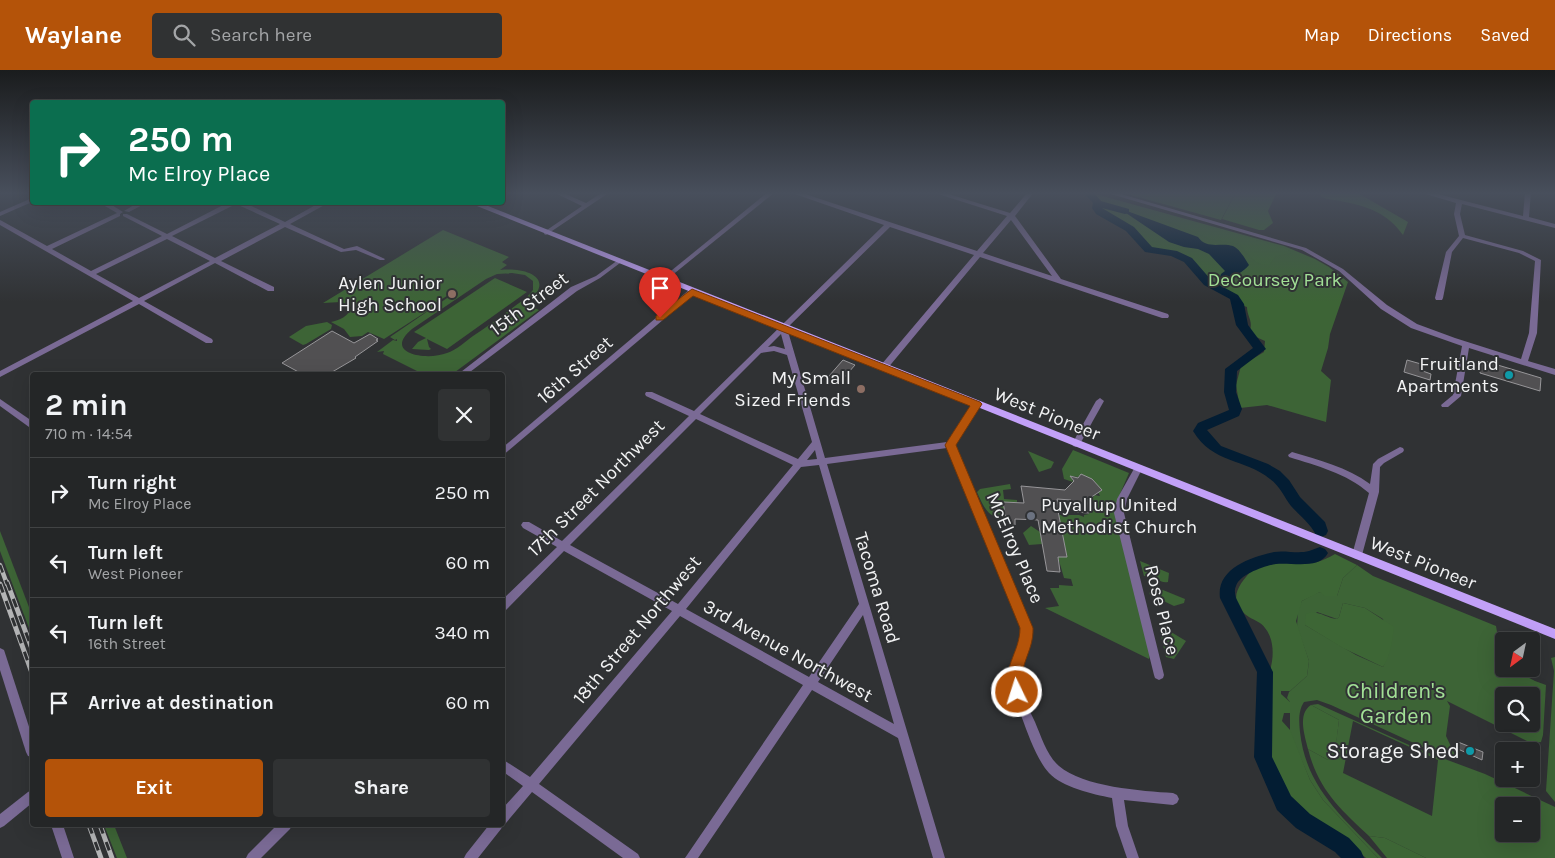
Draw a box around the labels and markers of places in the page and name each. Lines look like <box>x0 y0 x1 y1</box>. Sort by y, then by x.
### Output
pin <box>639 267 681 318</box>
place label: Aylen Junior High School <box>338 272 442 316</box>
marker: Aylen Junior High School <box>446 288 458 300</box>
place label: Fruitland Apartments <box>1396 353 1499 397</box>
place label: My Small Sized Friends <box>734 367 851 411</box>
marker: Fruitland Apartments <box>1503 369 1515 381</box>
marker: My Small Sized Friends <box>855 383 867 395</box>
place label: Puyallup United Methodist Church <box>1041 494 1197 538</box>
marker: Puyallup United Methodist Church <box>1025 510 1037 522</box>
place label: Storage Shed <box>1326 738 1460 764</box>
marker: Storage Shed <box>1464 745 1476 757</box>

